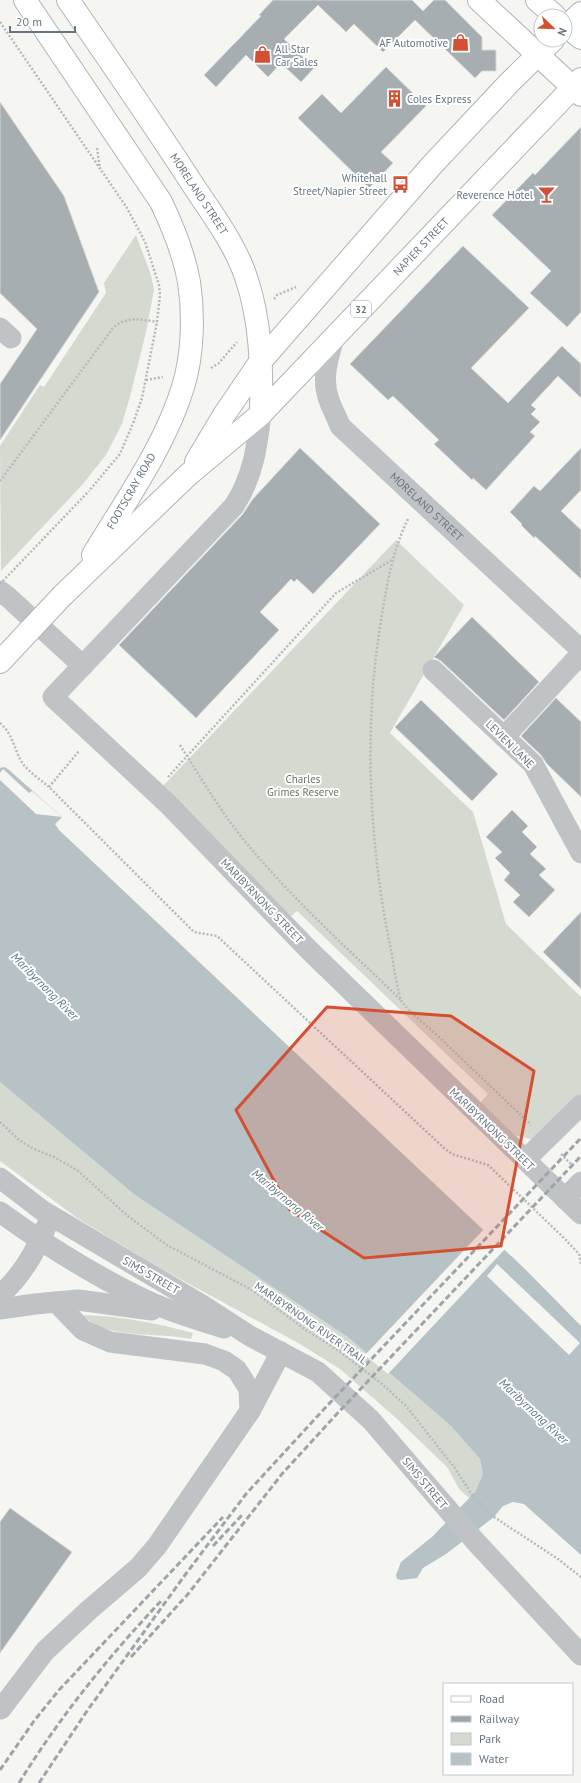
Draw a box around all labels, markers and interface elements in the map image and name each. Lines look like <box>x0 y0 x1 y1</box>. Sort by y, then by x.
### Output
scale bar <box>10 8 75 34</box>
north arrow <box>533 8 573 48</box>
text: 20 m <box>16 14 42 29</box>
text: N <box>554 26 570 38</box>
shop icon: AF Automotive <box>451 33 471 53</box>
place label: AF Automotive <box>379 36 448 50</box>
place label: All Star Car Sales <box>275 42 318 69</box>
shop icon: All Star Car Sales <box>252 45 272 65</box>
building icon: Coles Express <box>384 89 404 109</box>
place label: Coles Express <box>407 92 472 106</box>
street label: MORELAND STREET <box>167 150 231 237</box>
place label: Whitehall Street/Napier Street <box>293 171 388 198</box>
bus stop icon: Whitehall Street/Napier Street <box>390 174 410 194</box>
bar icon: Reverence Hotel <box>536 185 556 205</box>
place label: Reverence Hotel <box>457 188 534 202</box>
street label: NAPIER STREET <box>390 215 452 278</box>
road number: 32 <box>351 301 371 317</box>
street label: FOOTSCRAY ROAD <box>103 450 159 532</box>
street label: MORELAND STREET <box>387 469 466 544</box>
street label: LEVIEN LANE <box>483 717 537 771</box>
park label: Charles Grimes Reserve <box>267 772 339 799</box>
street label: MARIBYRNONG STREET <box>218 856 306 946</box>
water label: Maribyrnong River <box>8 949 83 1024</box>
street label: MARIBYRNONG STREET <box>447 1085 537 1173</box>
water label: Maribyrnong River <box>249 1166 328 1235</box>
street label: SIMS STREET <box>120 1253 182 1297</box>
street label: MARIBYRNONG RIVER TRAIL <box>252 1279 370 1368</box>
water label: Maribyrnong River <box>496 1375 573 1448</box>
street label: SIMS STREET <box>399 1454 451 1512</box>
legend <box>443 1683 573 1775</box>
text: Road <box>479 1691 504 1706</box>
text: Railway <box>479 1711 519 1726</box>
text: Park <box>479 1731 501 1746</box>
text: Water <box>479 1751 509 1766</box>

